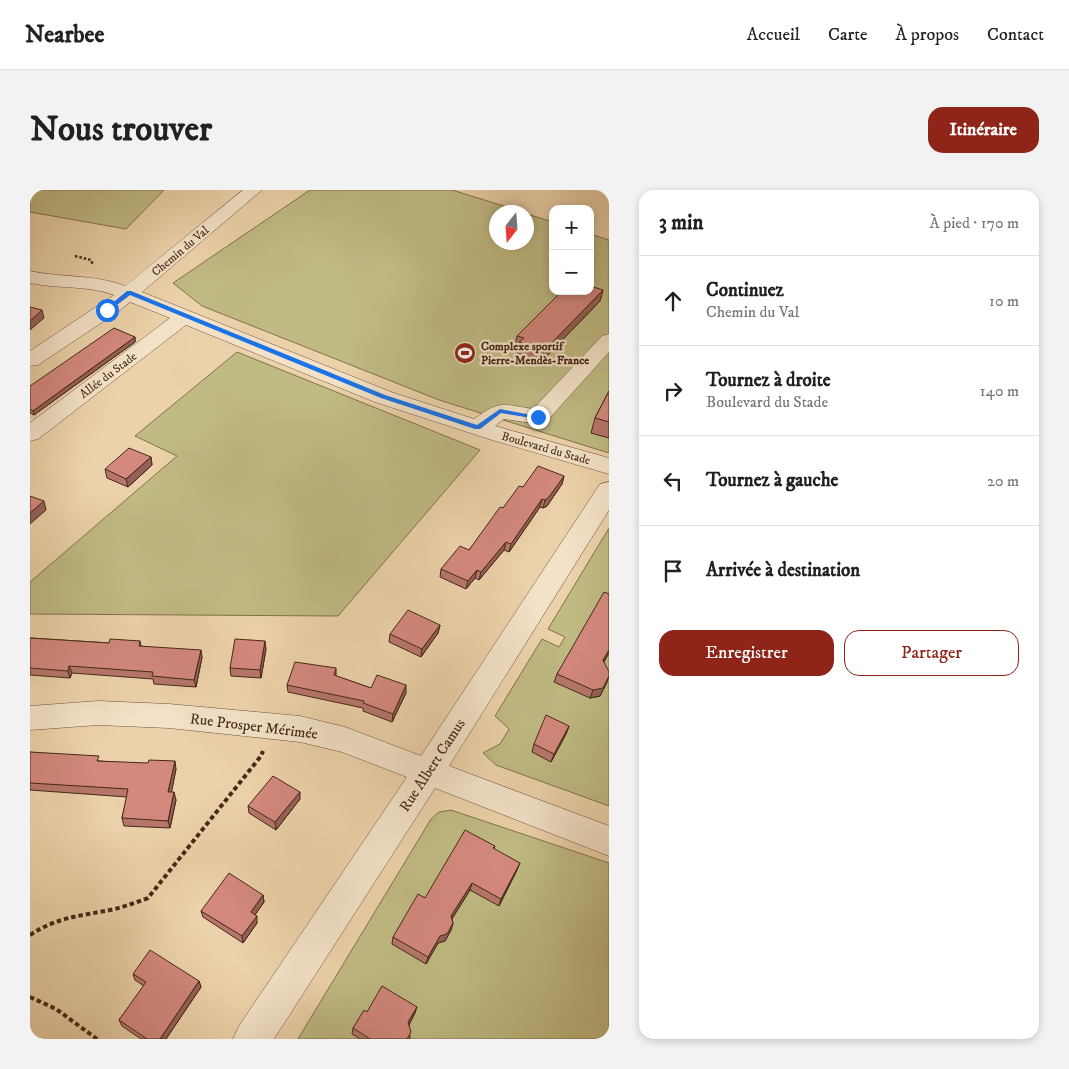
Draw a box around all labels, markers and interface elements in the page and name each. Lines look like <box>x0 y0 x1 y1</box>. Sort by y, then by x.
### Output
text: Nearbee <box>25 20 104 50</box>
text: Accueil <box>747 24 800 46</box>
text: Carte <box>828 24 867 46</box>
text: À propos <box>895 24 959 46</box>
text: Contact <box>987 24 1044 46</box>
button: Itinéraire <box>928 107 1039 153</box>
text: Nous trouver <box>30 108 212 152</box>
north arrow <box>489 205 534 250</box>
map controls <box>549 205 594 295</box>
button: + <box>549 205 594 250</box>
text: 3 min <box>659 210 704 236</box>
text: À pied · 170 m <box>930 213 1019 233</box>
street label: Chemin du Val <box>149 223 212 280</box>
button: − <box>549 250 594 295</box>
text: Continuez <box>706 279 784 302</box>
icon: ahead <box>659 287 687 315</box>
text: 10 m <box>989 291 1019 311</box>
route start <box>96 299 119 322</box>
text: Chemin du Val <box>706 302 799 322</box>
place label: Complexe sportif Pierre-Mendès-France <box>481 339 589 368</box>
sports icon: Complexe sportif Pierre-Mendès-France <box>453 341 477 365</box>
street label: Allée du Stade <box>77 349 140 402</box>
text: Tournez à droite <box>706 369 831 392</box>
icon: right <box>659 377 687 405</box>
text: 140 m <box>980 381 1019 401</box>
text: Boulevard du Stade <box>706 392 828 412</box>
route end <box>527 406 550 429</box>
street label: Boulevard du Stade <box>500 429 592 468</box>
icon: left <box>659 467 687 495</box>
text: Tournez à gauche <box>706 469 838 492</box>
text: 20 m <box>987 471 1019 491</box>
icon: arrive <box>659 557 687 585</box>
text: Arrivée à destination <box>706 559 860 582</box>
button: Enregistrer <box>659 630 834 676</box>
button: Partager <box>844 630 1019 676</box>
street label: Rue Prosper Mérimée <box>189 709 319 744</box>
street label: Rue Albert Camus <box>395 715 470 815</box>

